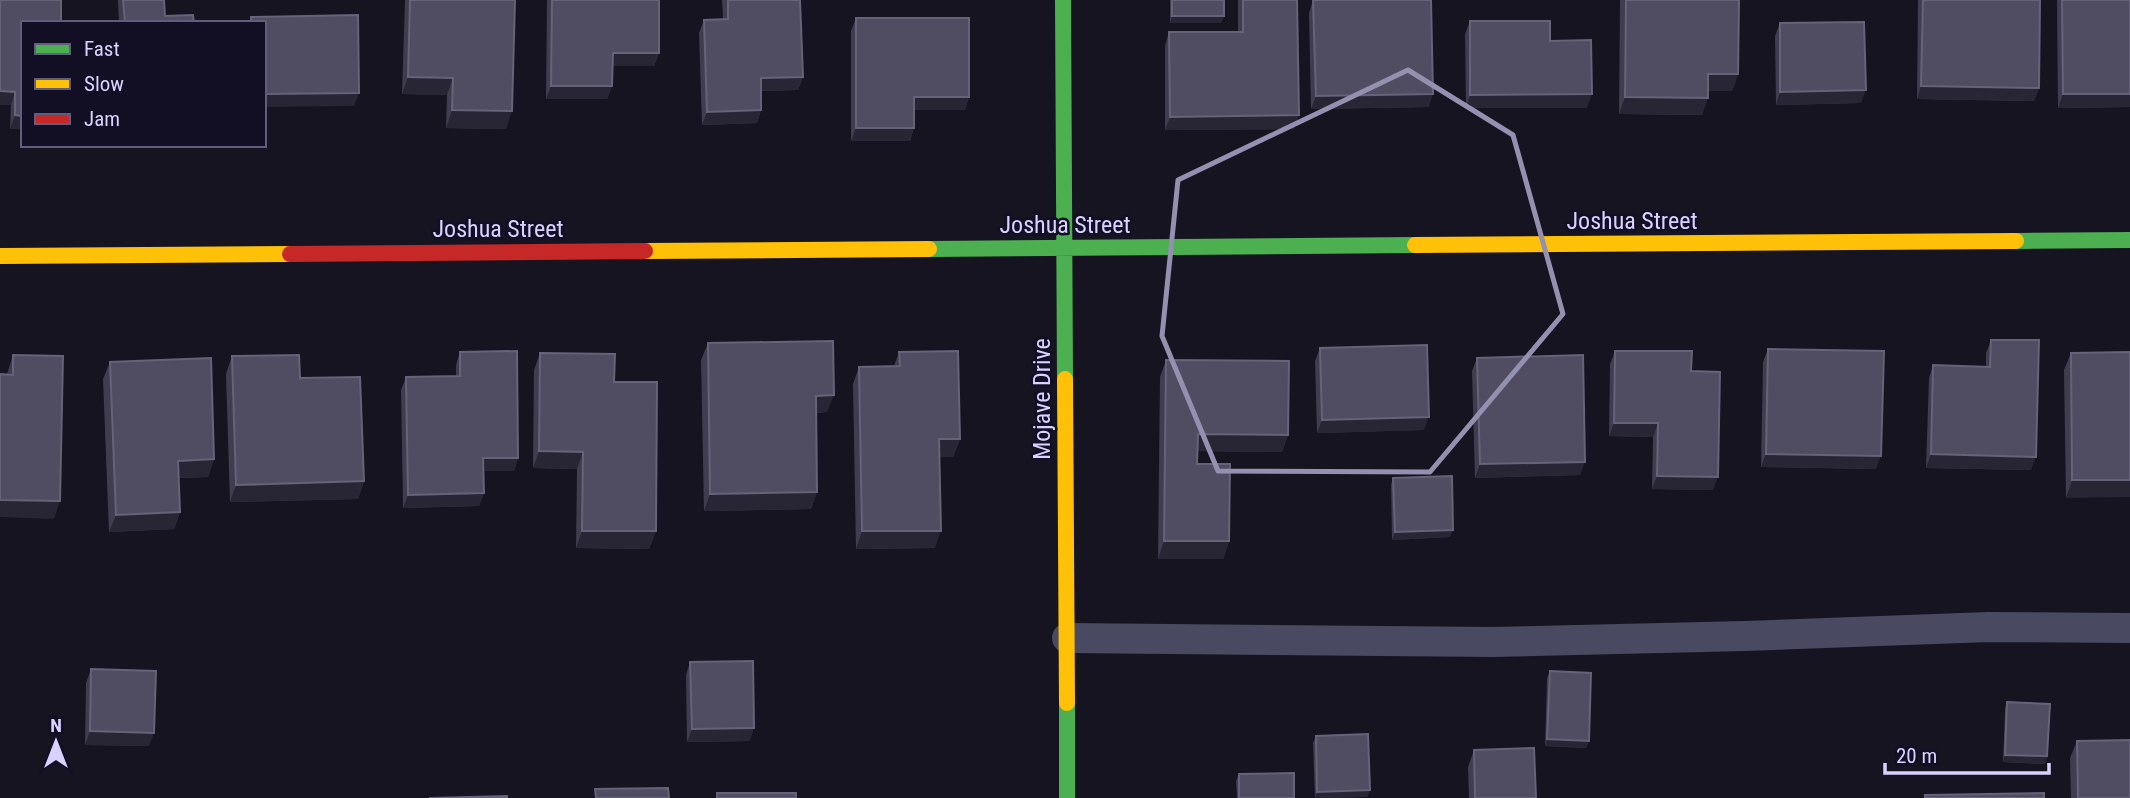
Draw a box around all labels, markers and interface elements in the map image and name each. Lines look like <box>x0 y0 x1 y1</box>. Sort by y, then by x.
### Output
legend <box>21 21 266 147</box>
text: Fast <box>84 37 120 61</box>
text: Slow <box>84 72 124 96</box>
text: Jam <box>84 107 120 131</box>
street label: Joshua Street <box>1566 207 1698 235</box>
street label: Joshua Street <box>999 211 1131 239</box>
street label: Joshua Street <box>432 215 564 243</box>
street label: Mojave Drive <box>1028 338 1056 460</box>
north arrow <box>21 707 91 777</box>
text: N <box>50 714 62 737</box>
scale bar <box>1885 732 2050 776</box>
text: 20 m <box>1896 744 1937 768</box>

